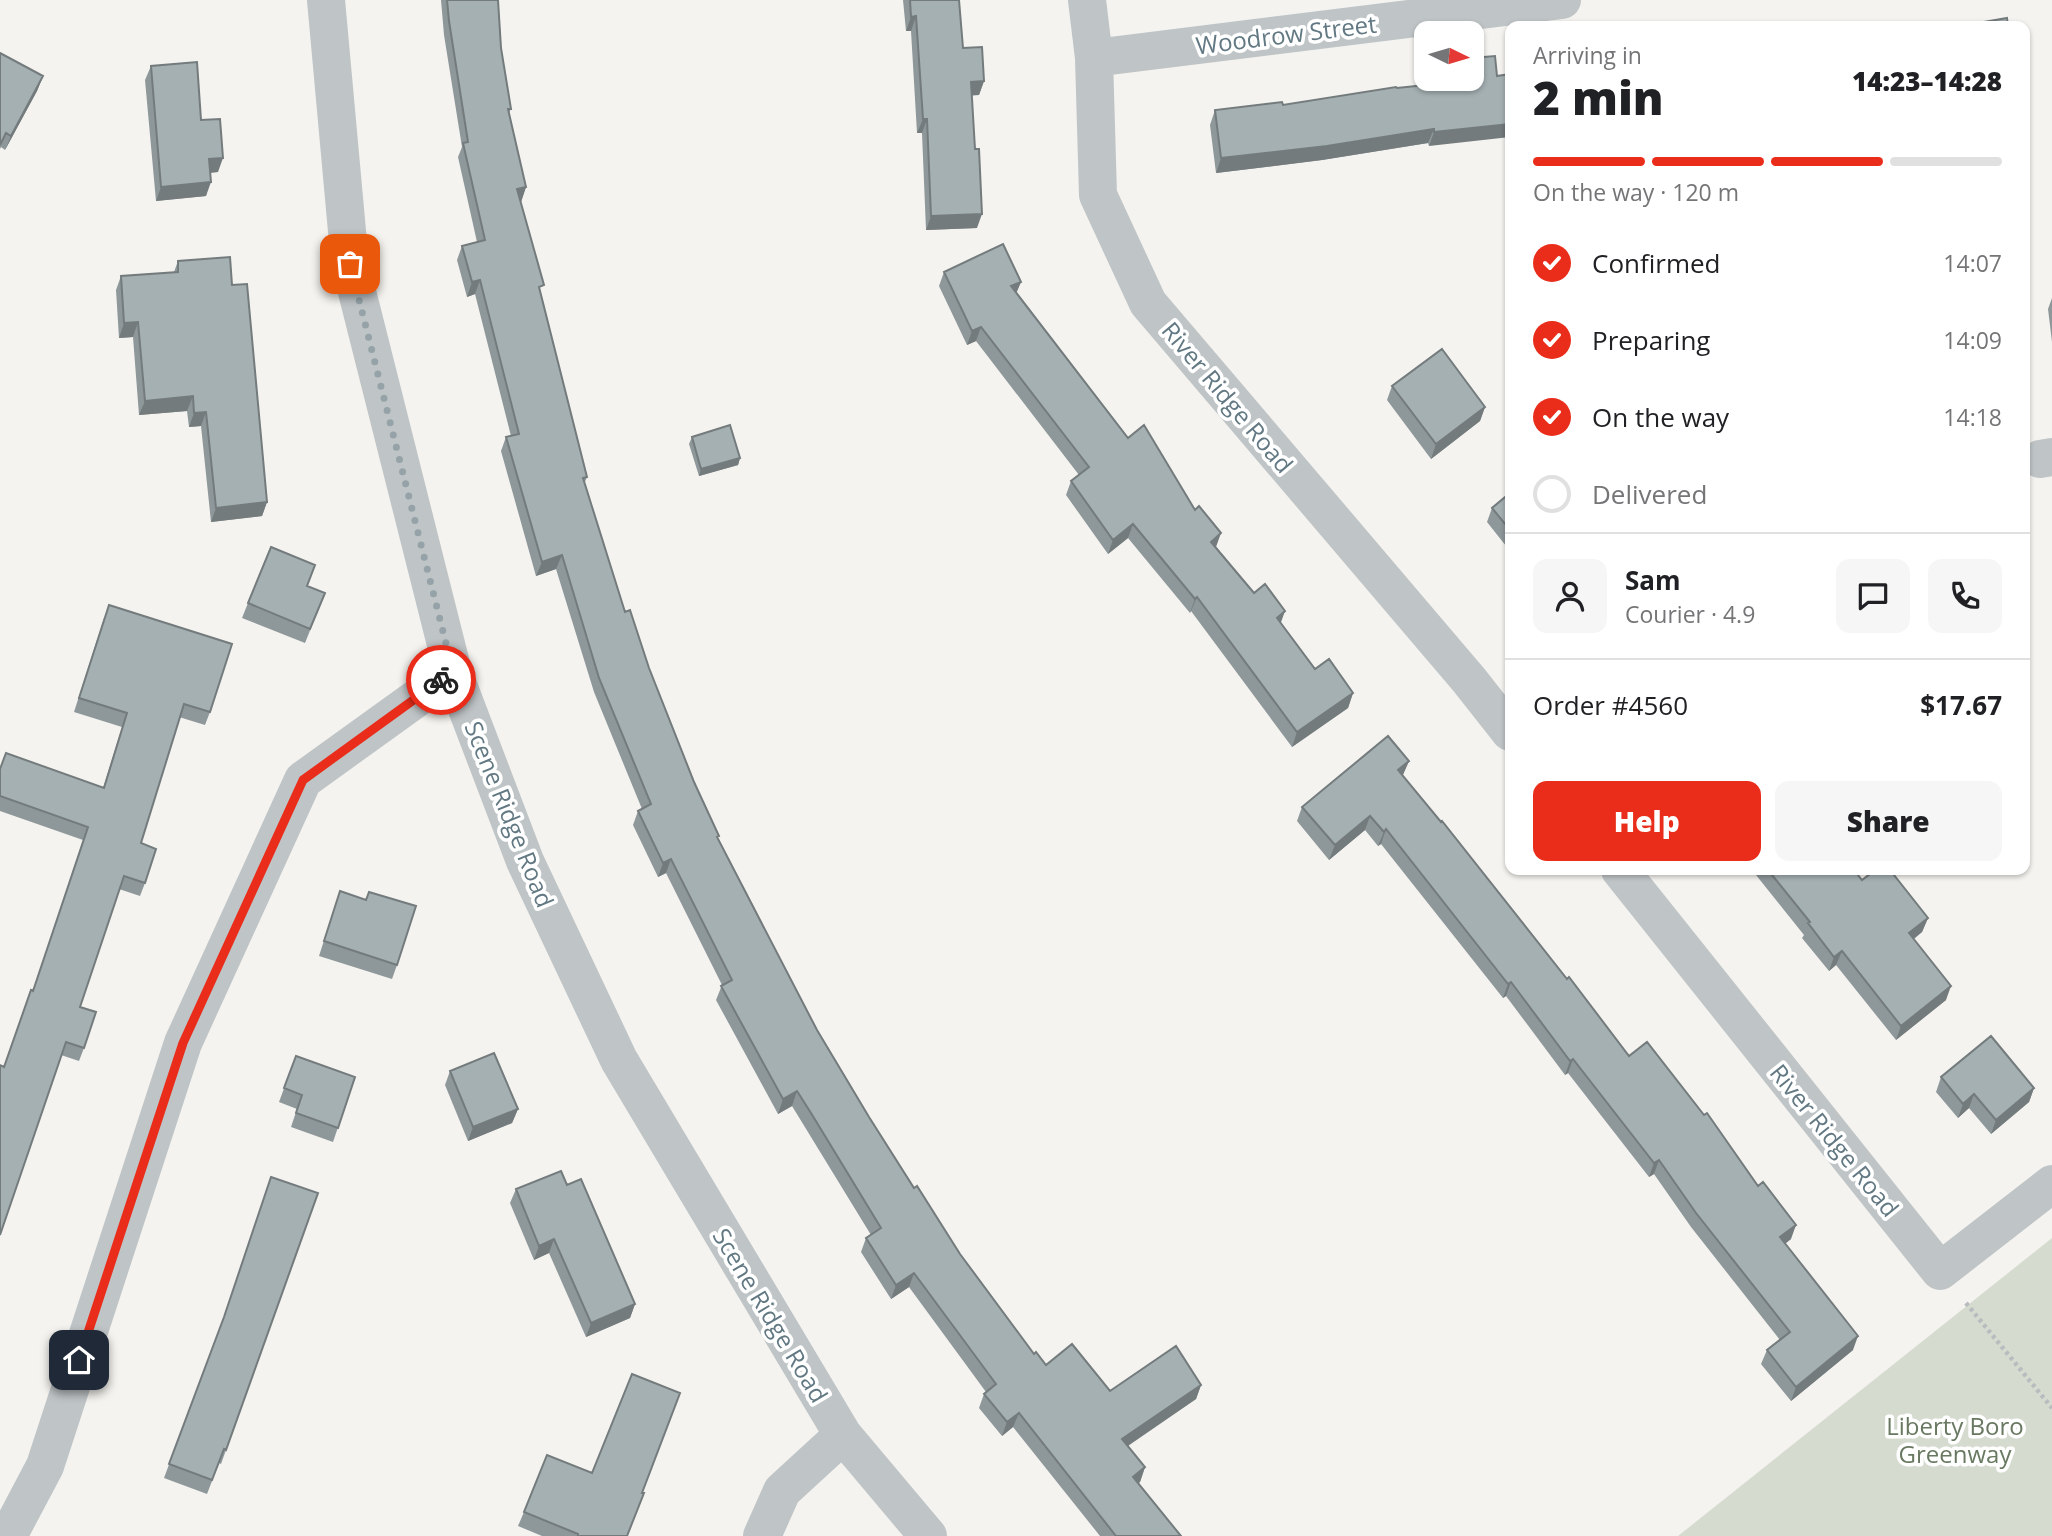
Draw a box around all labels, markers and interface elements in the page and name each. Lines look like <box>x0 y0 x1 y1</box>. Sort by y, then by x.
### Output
street label: Woodrow Street <box>1194 7 1378 61</box>
north arrow <box>1414 21 1484 91</box>
map controls <box>1414 21 1484 91</box>
text: Arriving in <box>1533 39 1642 71</box>
text: 14:23–14:28 <box>1852 63 2002 99</box>
text: 2 min <box>1533 66 1664 128</box>
text: On the way · 120 m <box>1533 176 1739 208</box>
pin <box>320 234 380 294</box>
icon: check <box>1533 244 1571 282</box>
icon: bag <box>331 245 369 283</box>
text: Confirmed <box>1592 245 1720 281</box>
text: 14:07 <box>1943 247 2002 279</box>
street label: River Ridge Road <box>1155 314 1301 480</box>
icon: check <box>1533 321 1571 359</box>
text: Preparing <box>1592 322 1710 358</box>
text: 14:09 <box>1943 324 2002 356</box>
icon: check <box>1533 398 1571 436</box>
text: On the way <box>1592 399 1729 435</box>
text: 14:18 <box>1943 401 2002 433</box>
text: Delivered <box>1592 476 1707 512</box>
button: person <box>1533 559 1607 633</box>
button: chat <box>1836 559 1910 633</box>
button: phone <box>1928 559 2002 633</box>
text: Sam <box>1625 562 1681 598</box>
text: Courier · 4.9 <box>1625 598 1755 630</box>
courier <box>406 645 476 715</box>
icon: bike <box>422 661 460 699</box>
text: Order #4560 <box>1533 687 1688 723</box>
text: $17.67 <box>1920 687 2002 723</box>
street label: Scene Ridge Road <box>458 716 562 912</box>
button: Help <box>1533 781 1761 861</box>
button: Share <box>1775 781 2002 861</box>
street label: River Ridge Road <box>1763 1057 1907 1223</box>
street label: Scene Ridge Road <box>706 1222 836 1408</box>
pin <box>49 1330 109 1390</box>
icon: home <box>60 1341 98 1379</box>
park label: Liberty Boro Greenway <box>1886 1409 2024 1470</box>

